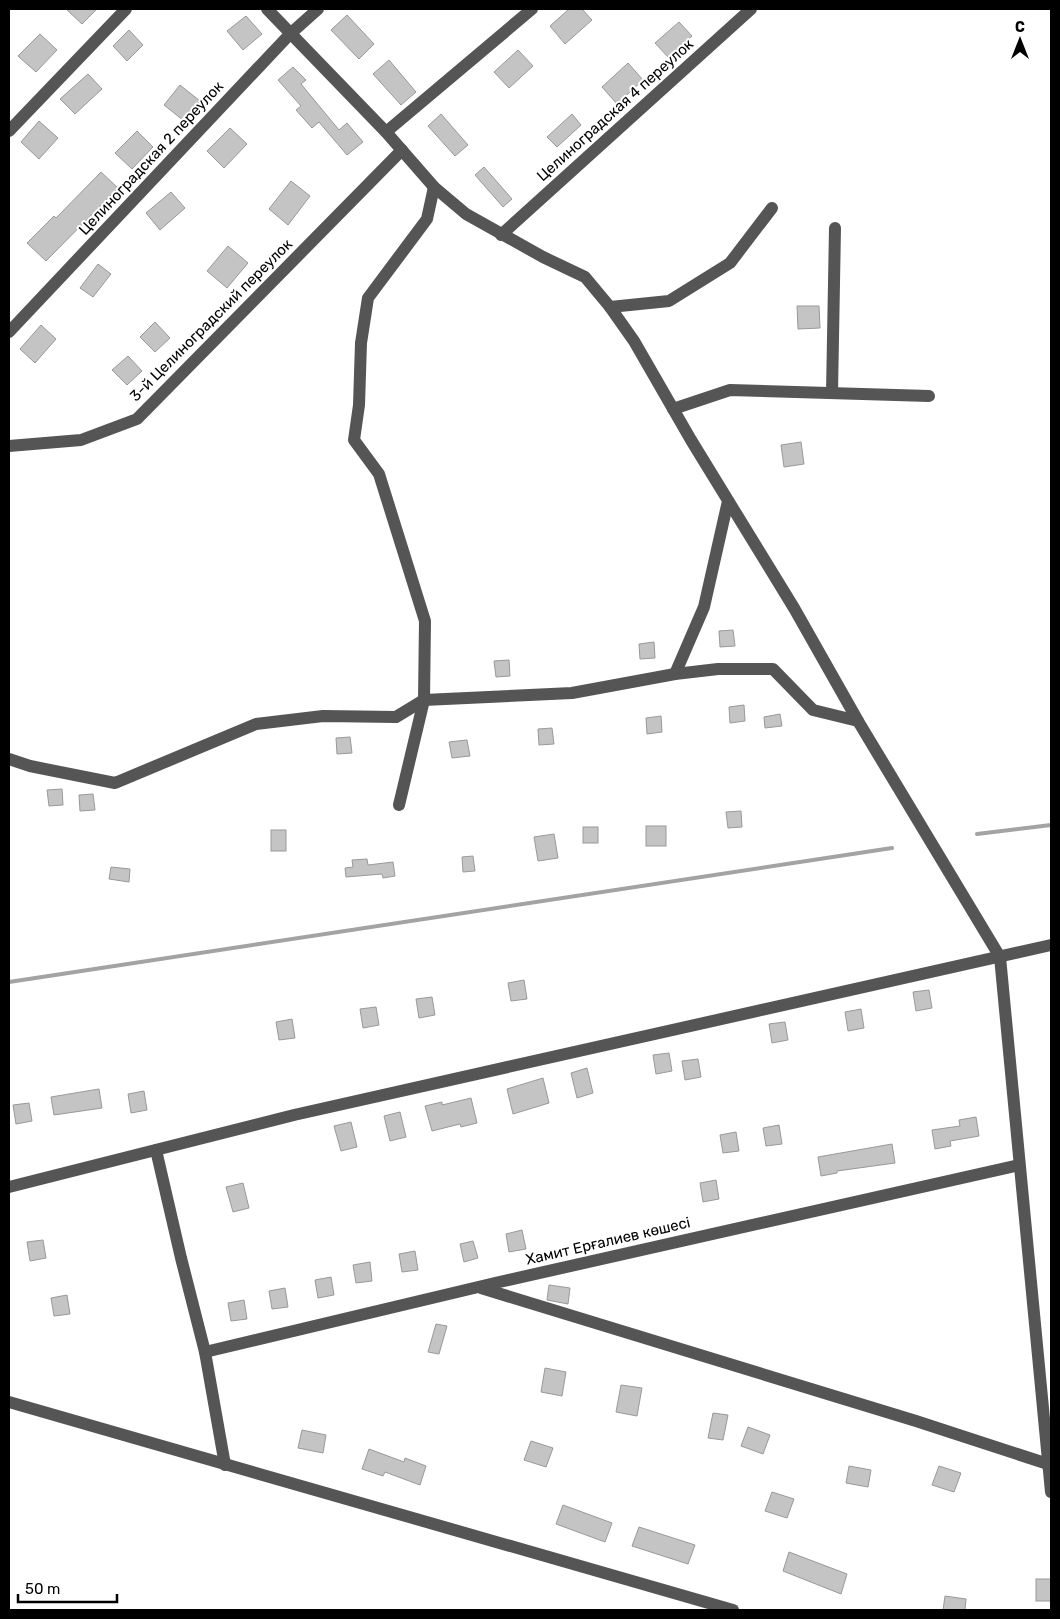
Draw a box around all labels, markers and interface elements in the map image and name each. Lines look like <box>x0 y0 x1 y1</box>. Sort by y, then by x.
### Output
north arrow <box>995 15 1045 65</box>
text: С <box>1015 19 1025 36</box>
street label: Целиноградская 4 переулок <box>533 35 697 185</box>
street label: Целиноградская 2 переулок <box>75 77 227 239</box>
street label: 3-й Целиноградский переулок <box>126 235 296 405</box>
street label: Хамит Ерғалиев көшесі <box>524 1213 692 1269</box>
scale bar <box>18 1572 116 1604</box>
text: 50 m <box>25 1580 60 1598</box>

